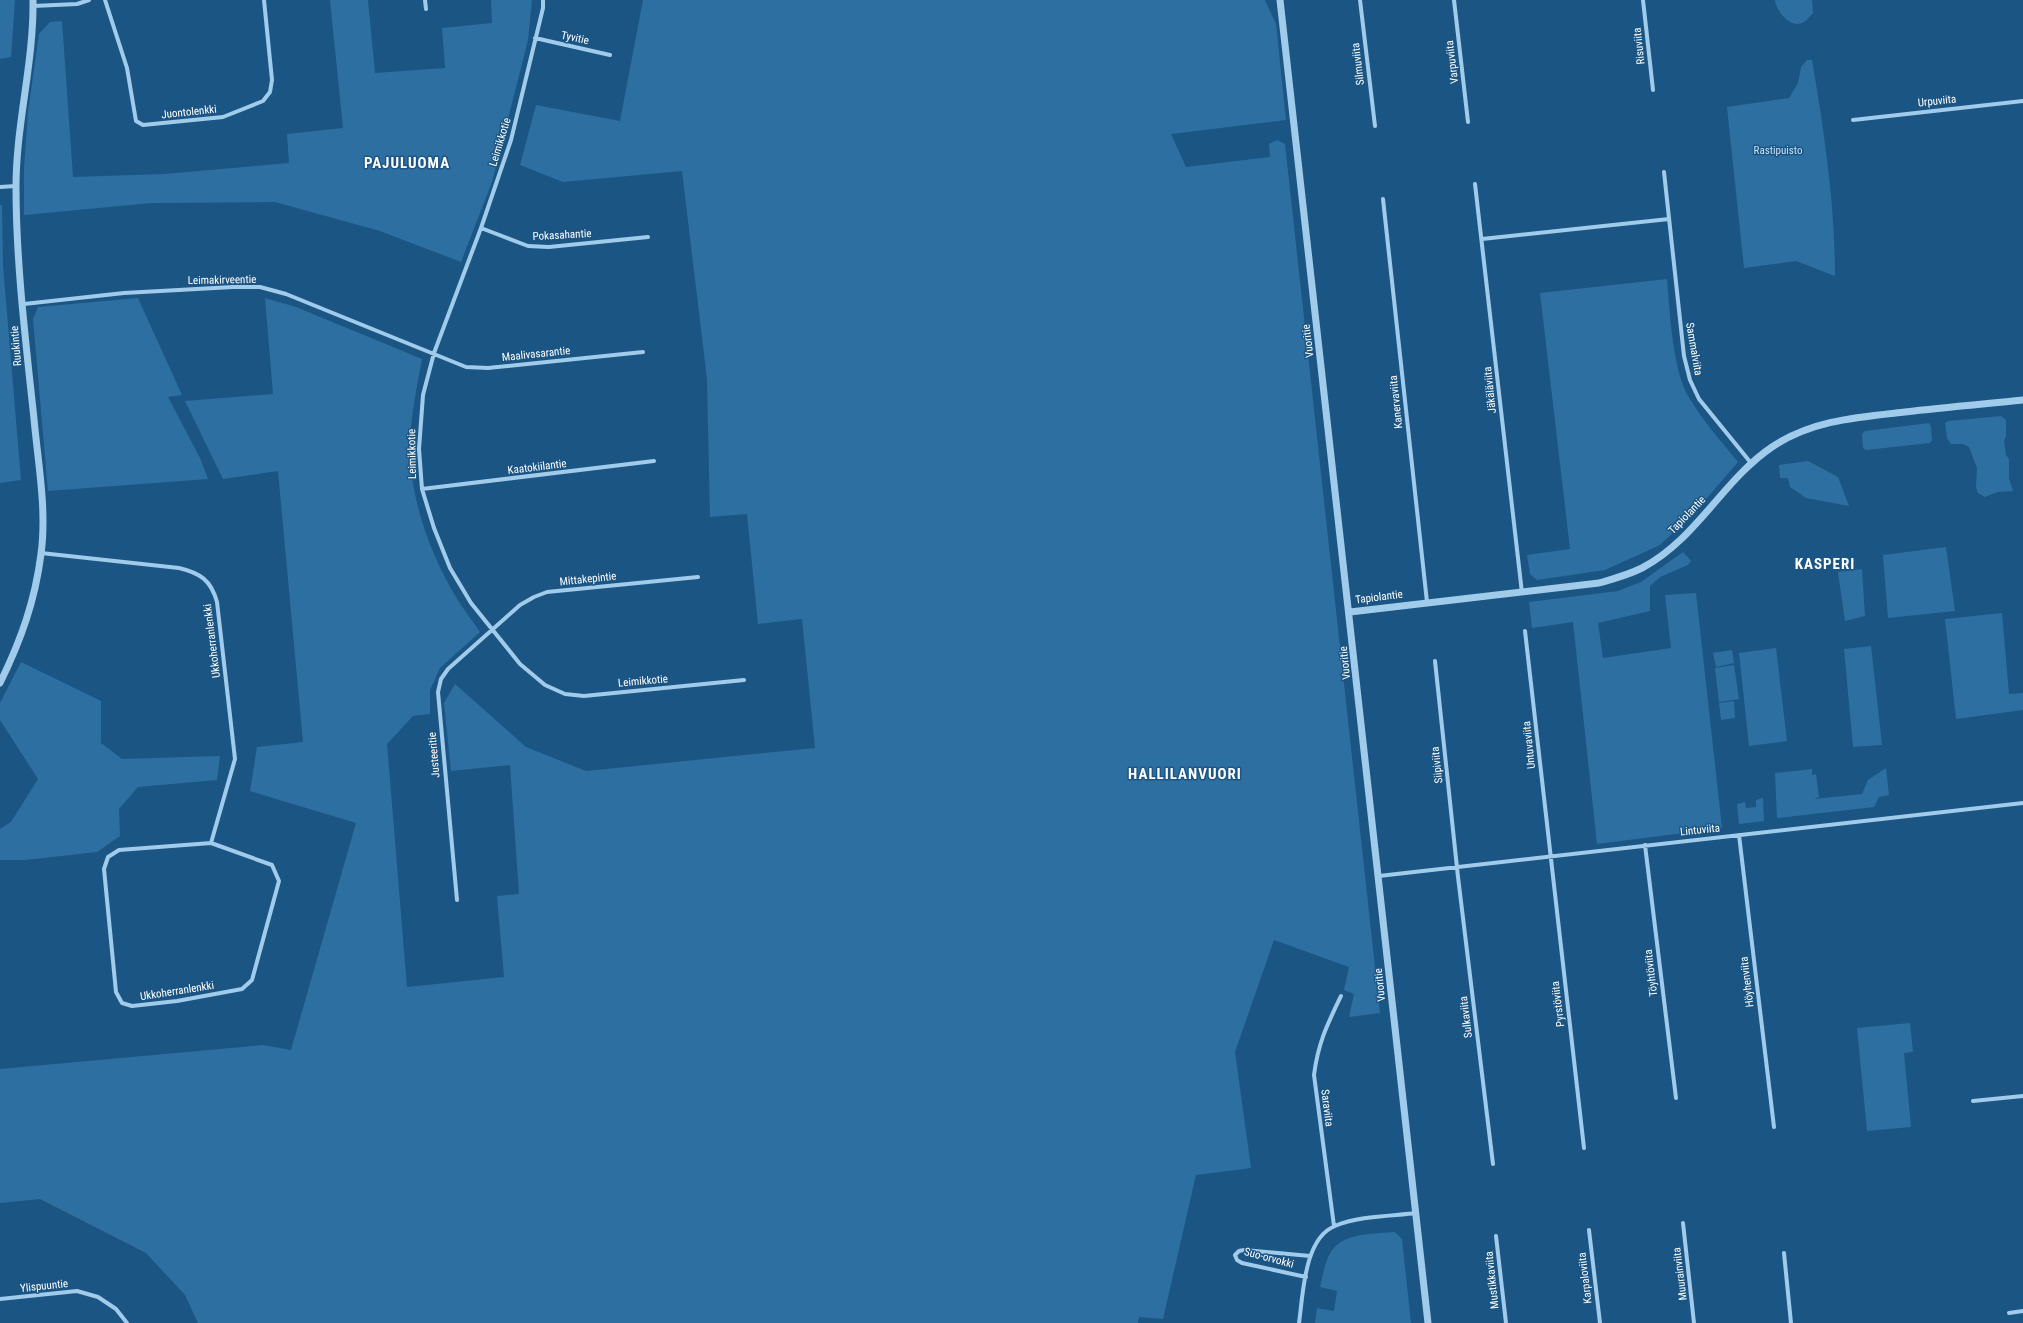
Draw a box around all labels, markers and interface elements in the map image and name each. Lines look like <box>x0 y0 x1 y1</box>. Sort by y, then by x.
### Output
street label: Risuviita <box>1631 27 1647 65</box>
street label: Tyvitie <box>560 29 590 47</box>
street label: Varpuviita <box>1443 40 1461 84</box>
street label: Silmuviita <box>1349 42 1367 86</box>
street label: Urpuviita <box>1917 93 1957 109</box>
street label: Juontolenkki <box>161 103 217 121</box>
street label: Leimikkotie <box>486 116 514 168</box>
park label: Rastipuisto <box>1754 144 1803 157</box>
district label: PAJULUOMA <box>364 154 450 172</box>
street label: Pokasahantie <box>532 227 592 243</box>
street label: Leimakirveentie <box>188 273 256 287</box>
street label: Sammalviita <box>1683 321 1705 377</box>
street label: Vuoritie <box>1299 323 1317 359</box>
street label: Ruukintie <box>8 325 24 367</box>
street label: Maalivasarantie <box>501 344 571 364</box>
street label: Jäkäläviita <box>1481 366 1499 414</box>
street label: Kanervaviita <box>1387 375 1405 429</box>
street label: Leimikkotie <box>405 429 419 479</box>
street label: Kaatokiilantie <box>507 457 567 477</box>
street label: Tapiolantie <box>1666 493 1708 537</box>
district label: KASPERI <box>1795 555 1855 573</box>
street label: Mittakepintie <box>559 570 617 588</box>
street label: Tapiolantie <box>1354 588 1404 606</box>
street label: Ukkoherranlenkki <box>201 603 223 679</box>
street label: Vuoritie <box>1337 646 1353 680</box>
street label: Leimikkotie <box>617 672 669 690</box>
street label: Untuvaviita <box>1520 720 1538 770</box>
street label: Justeeritie <box>426 732 442 778</box>
street label: Siipiviita <box>1429 746 1445 784</box>
district label: HALLILANVUORI <box>1128 765 1242 783</box>
street label: Lintuviita <box>1679 821 1721 839</box>
street label: Töyhtöviita <box>1642 949 1660 997</box>
street label: Höyhenviita <box>1737 956 1757 1008</box>
street label: Vuoritie <box>1372 968 1388 1002</box>
street label: Ukkoherranlenkki <box>139 979 215 1003</box>
street label: Pyrstöviita <box>1549 980 1567 1028</box>
street label: Sulkaviita <box>1457 995 1475 1039</box>
street label: Saraviita <box>1318 1089 1336 1127</box>
street label: Suo-orvokki <box>1243 1245 1295 1271</box>
street label: Muurainviita <box>1670 1247 1690 1301</box>
street label: Mustikkaviita <box>1483 1251 1501 1309</box>
street label: Karpaloviita <box>1575 1252 1595 1304</box>
street label: Ylispuuntie <box>19 1277 69 1295</box>

